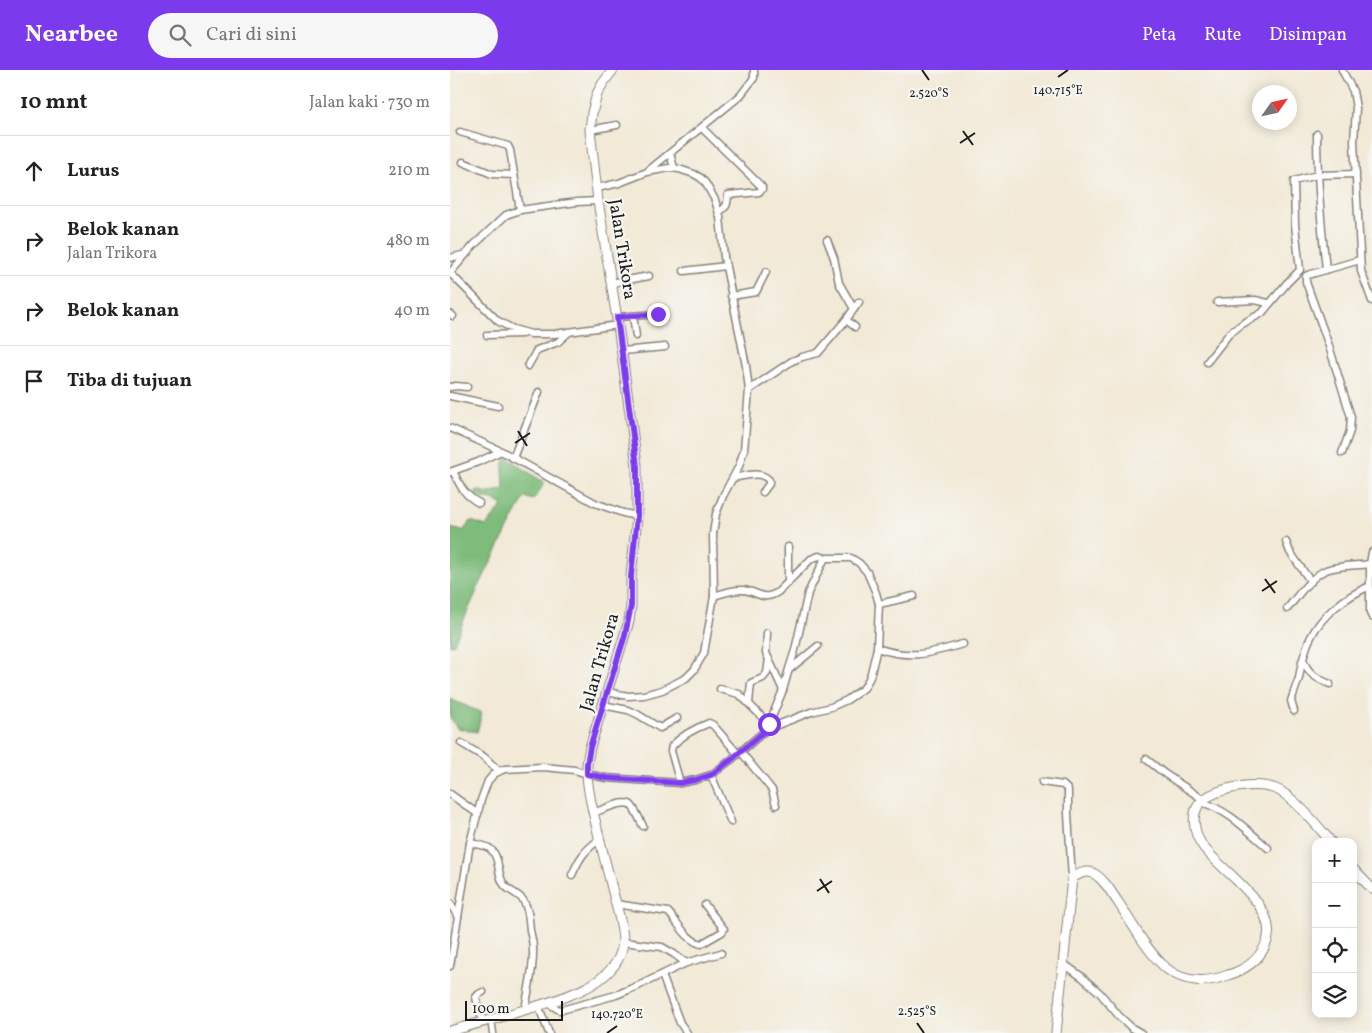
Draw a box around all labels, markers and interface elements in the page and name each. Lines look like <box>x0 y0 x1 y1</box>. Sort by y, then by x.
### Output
search box <box>148 13 498 58</box>
text: Nearbee <box>25 18 118 52</box>
icon: search <box>166 21 194 49</box>
text: Cari di sini <box>206 22 297 48</box>
text: Peta <box>1142 23 1176 48</box>
text: Rute <box>1204 23 1241 48</box>
text: Disimpan <box>1269 23 1347 48</box>
text: 140.715°E <box>1033 83 1083 99</box>
north arrow <box>1252 85 1297 130</box>
text: 2.520°S <box>909 86 949 102</box>
text: 10 mnt <box>20 88 87 117</box>
text: Jalan kaki · 730 m <box>309 92 430 114</box>
icon: ahead <box>20 157 48 185</box>
text: Lurus <box>67 158 119 184</box>
text: 210 m <box>388 160 430 182</box>
street label: Jalan Trikora <box>601 197 642 301</box>
text: Belok kanan <box>67 217 179 243</box>
icon: right <box>20 227 48 255</box>
text: 480 m <box>386 230 430 252</box>
text: Jalan Trikora <box>67 243 157 265</box>
icon: right <box>20 297 48 325</box>
text: Belok kanan <box>67 298 179 324</box>
text: 40 m <box>394 300 430 322</box>
route end <box>647 303 670 326</box>
icon: arrive <box>20 367 48 395</box>
text: Tiba di tujuan <box>67 368 192 394</box>
street label: Jalan Trikora <box>574 610 626 715</box>
route start <box>758 713 781 736</box>
map controls <box>1312 838 1357 1018</box>
button: + <box>1312 838 1357 883</box>
button: − <box>1312 883 1357 928</box>
button: locate <box>1312 928 1357 973</box>
button: layers <box>1312 973 1357 1018</box>
scale bar <box>465 998 562 1021</box>
text: 100 m <box>472 1000 510 1019</box>
text: 2.525°S <box>898 1004 936 1020</box>
text: 140.720°E <box>591 1007 643 1023</box>

